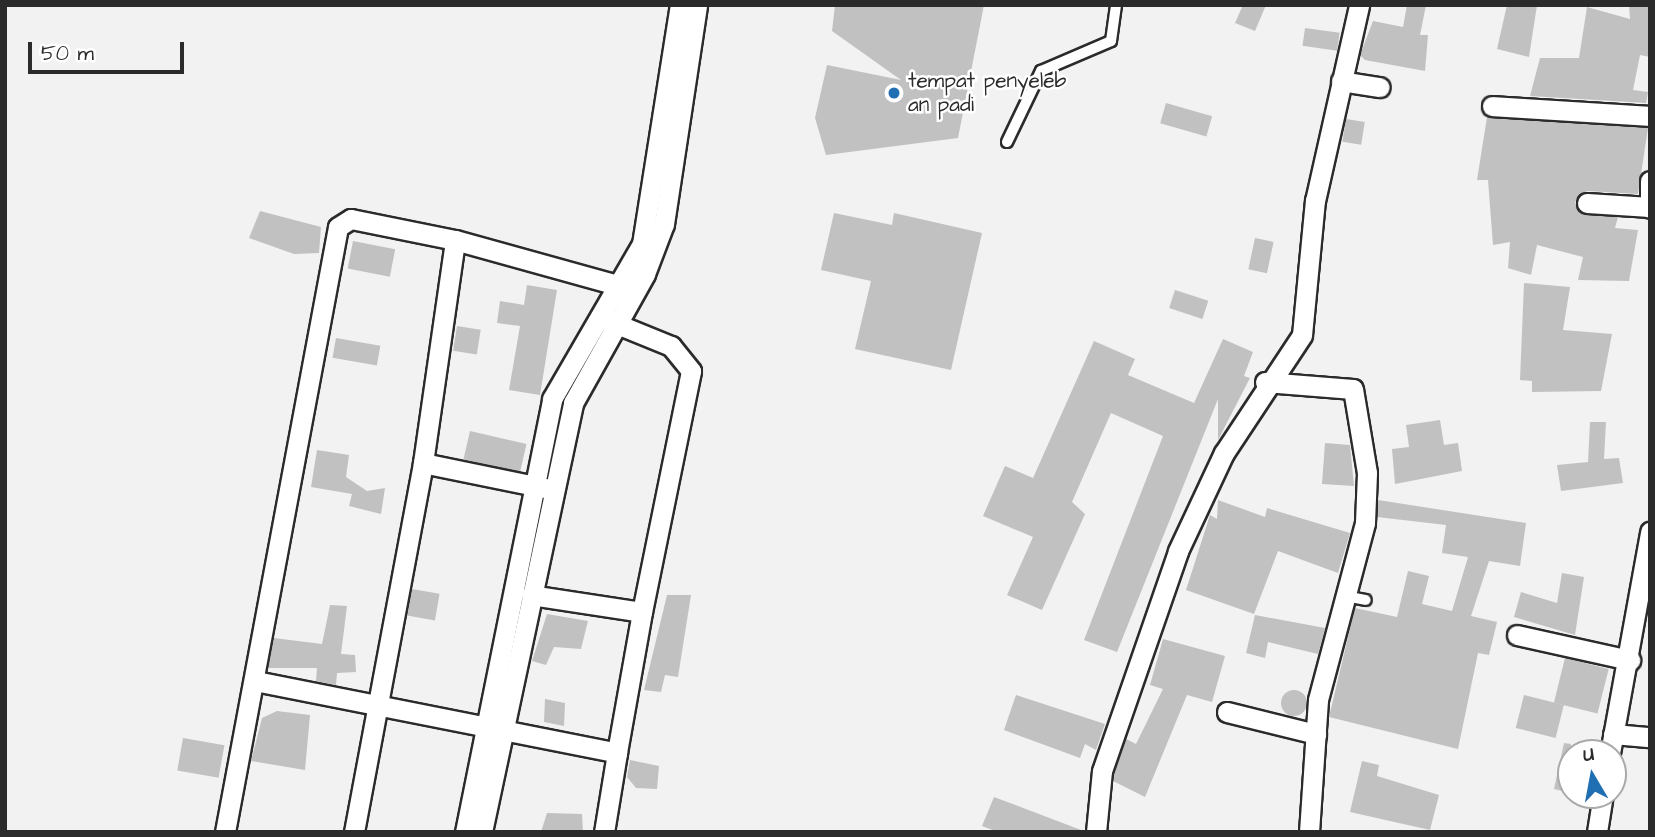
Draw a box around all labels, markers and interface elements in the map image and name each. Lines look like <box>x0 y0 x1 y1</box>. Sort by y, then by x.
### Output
scale bar <box>32 28 187 72</box>
text: 50 m <box>41 39 94 68</box>
place label: tempat penyeleb an padi <box>908 68 1066 118</box>
marker: tempat penyeleb an padi <box>886 85 902 101</box>
north arrow <box>1557 739 1627 809</box>
text: U <box>1581 741 1596 769</box>

